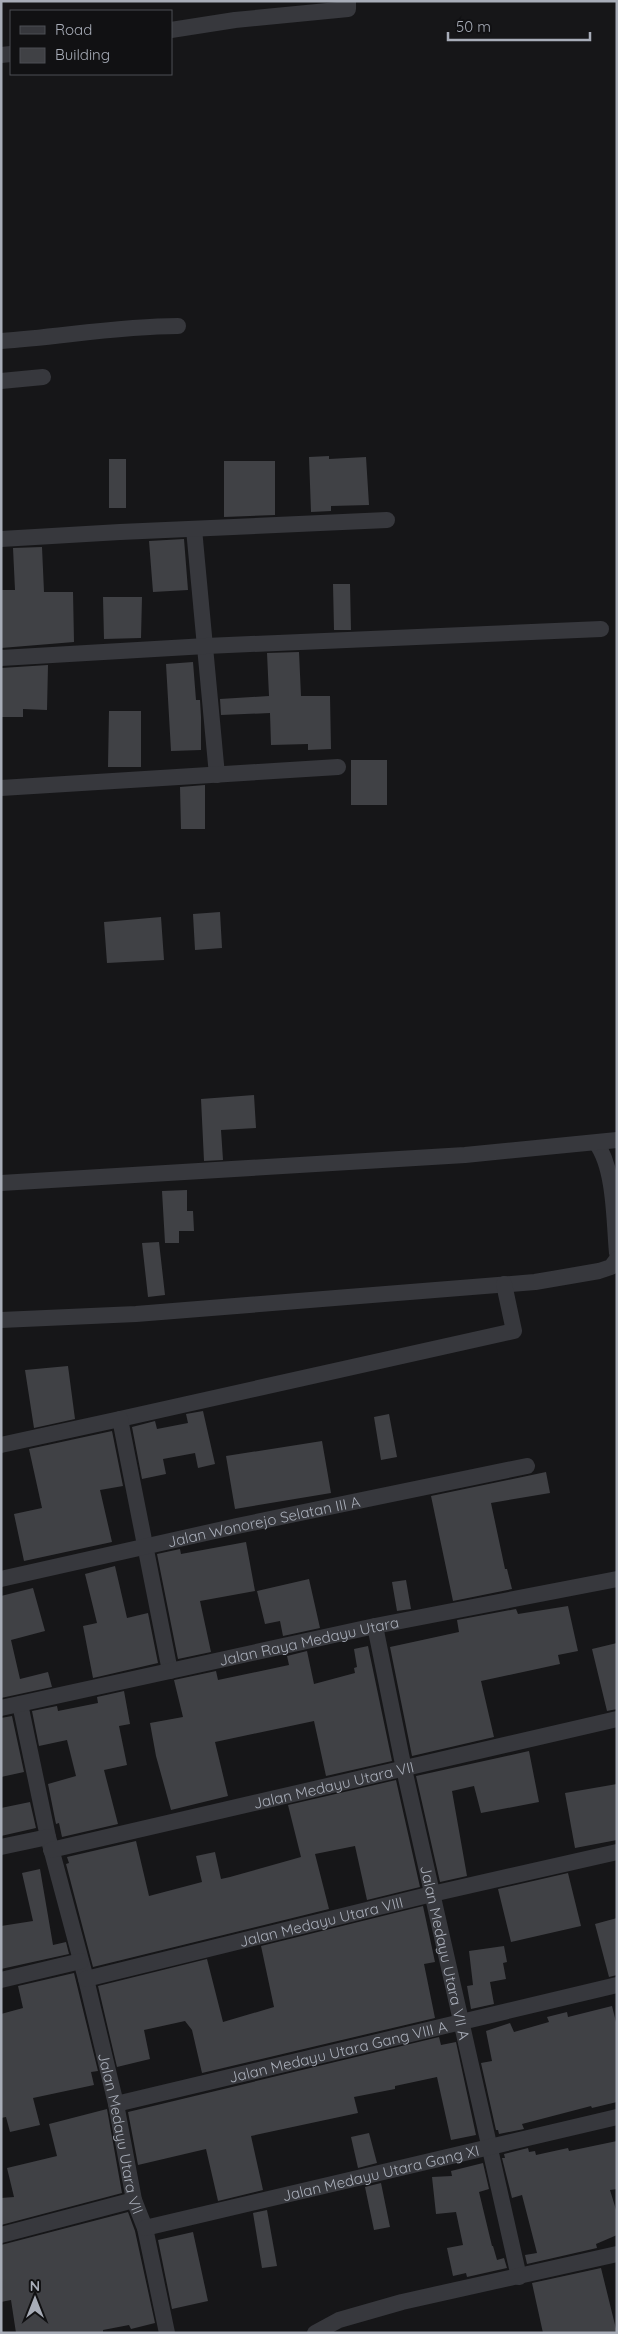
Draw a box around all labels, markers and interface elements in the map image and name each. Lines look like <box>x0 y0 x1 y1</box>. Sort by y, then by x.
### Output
legend <box>10 10 172 75</box>
scale bar <box>448 10 590 42</box>
text: 50 m <box>456 17 491 36</box>
text: Road <box>55 20 92 39</box>
text: Building <box>55 45 110 64</box>
street label: Jalan Wonorejo Selatan III A <box>165 1491 362 1551</box>
street label: Jalan Raya Medayu Utara <box>217 1612 400 1670</box>
street label: Jalan Medayu Utara VII <box>251 1757 416 1812</box>
street label: Jalan Medayu Utara VII A <box>417 1863 475 2042</box>
street label: Jalan Medayu Utara VIII <box>237 1892 405 1951</box>
street label: Jalan Medayu Utara Gang VIII A <box>227 2016 449 2086</box>
street label: Jalan Medayu Utara VII <box>94 2051 148 2217</box>
street label: Jalan Medayu Utara Gang XI <box>280 2140 481 2205</box>
north arrow <box>10 2274 60 2324</box>
text: N <box>30 2277 40 2295</box>

